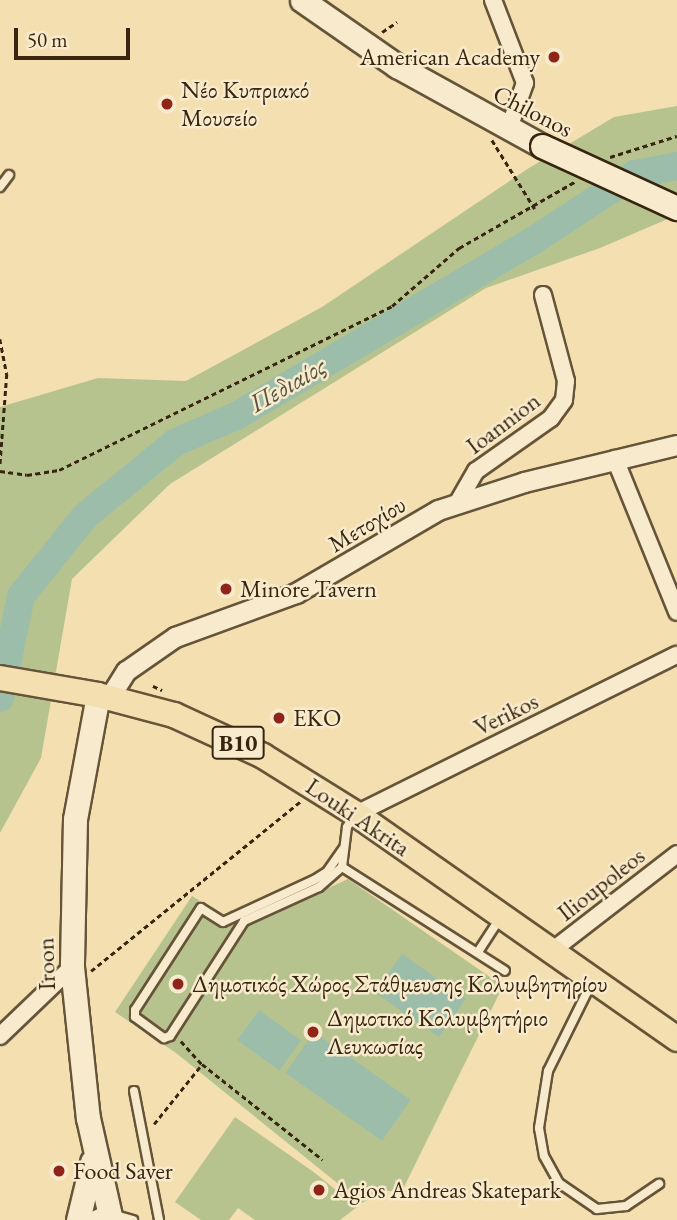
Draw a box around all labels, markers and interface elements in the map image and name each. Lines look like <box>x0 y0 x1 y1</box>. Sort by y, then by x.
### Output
scale bar <box>18 14 133 58</box>
text: 50 m <box>27 26 68 53</box>
place label: American Academy <box>360 43 540 71</box>
marker: American Academy <box>546 49 562 65</box>
place label: Νέο Κυπριακό Μουσείο <box>181 76 309 132</box>
street label: Chilonos <box>488 79 578 143</box>
marker: Νέο Κυπριακό Μουσείο <box>159 96 175 112</box>
water label: Πεδιαίος <box>244 350 332 420</box>
street label: Ioannion <box>460 386 546 460</box>
street label: Μετοχίου <box>323 490 411 558</box>
place label: Minore Tavern <box>240 575 377 603</box>
marker: Minore Tavern <box>218 581 234 597</box>
street label: Verikos <box>469 686 543 742</box>
place label: EKO <box>293 704 341 732</box>
marker: EKO <box>271 710 287 726</box>
road number: B10 <box>210 723 266 762</box>
street label: Louki Akrita <box>300 772 416 862</box>
street label: Ilioupoleos <box>552 841 650 927</box>
street label: Iroon <box>31 937 61 991</box>
place label: Δημοτικός Χώρος Στάθμευσης Κολυμβητηρίου <box>192 970 608 998</box>
marker: Δημοτικός Χώρος Στάθμευσης Κολυμβητηρίου <box>170 976 186 992</box>
place label: Δημοτικό Κολυμβητήριο Λευκωσίας <box>327 1004 548 1060</box>
marker: Δημοτικό Κολυμβητήριο Λευκωσίας <box>305 1024 321 1040</box>
place label: Food Saver <box>73 1157 173 1185</box>
marker: Food Saver <box>51 1163 67 1179</box>
place label: Agios Andreas Skatepark <box>333 1176 561 1204</box>
marker: Agios Andreas Skatepark <box>311 1182 327 1198</box>

